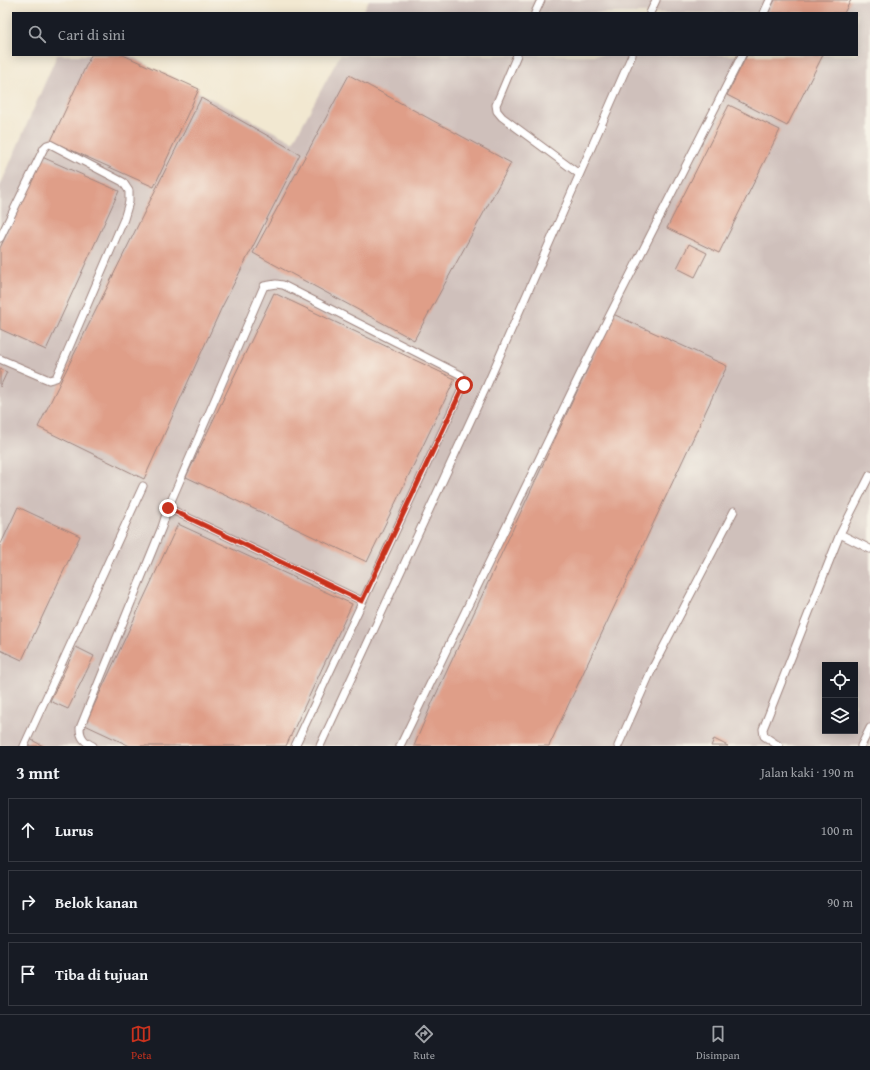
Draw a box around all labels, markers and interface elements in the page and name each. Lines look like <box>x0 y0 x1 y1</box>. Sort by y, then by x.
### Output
search box <box>12 12 858 56</box>
icon: search <box>26 23 48 45</box>
text: Cari di sini <box>58 24 125 45</box>
route start <box>455 376 473 394</box>
route end <box>159 499 177 517</box>
map controls <box>822 662 858 734</box>
button: locate <box>822 662 858 698</box>
button: layers <box>822 698 858 734</box>
text: 3 mnt <box>16 760 60 785</box>
text: Jalan kaki · 190 m <box>761 763 854 782</box>
icon: ahead <box>17 819 39 841</box>
text: Lurus <box>55 820 93 841</box>
text: 100 m <box>821 821 853 840</box>
icon: right <box>17 891 39 913</box>
text: Belok kanan <box>55 892 138 913</box>
text: 90 m <box>827 893 853 912</box>
icon: arrive <box>17 963 39 985</box>
text: Tiba di tujuan <box>55 964 148 985</box>
tab: Peta <box>130 1023 152 1063</box>
tab: Rute <box>413 1023 435 1063</box>
tab: Disimpan <box>696 1023 740 1063</box>

